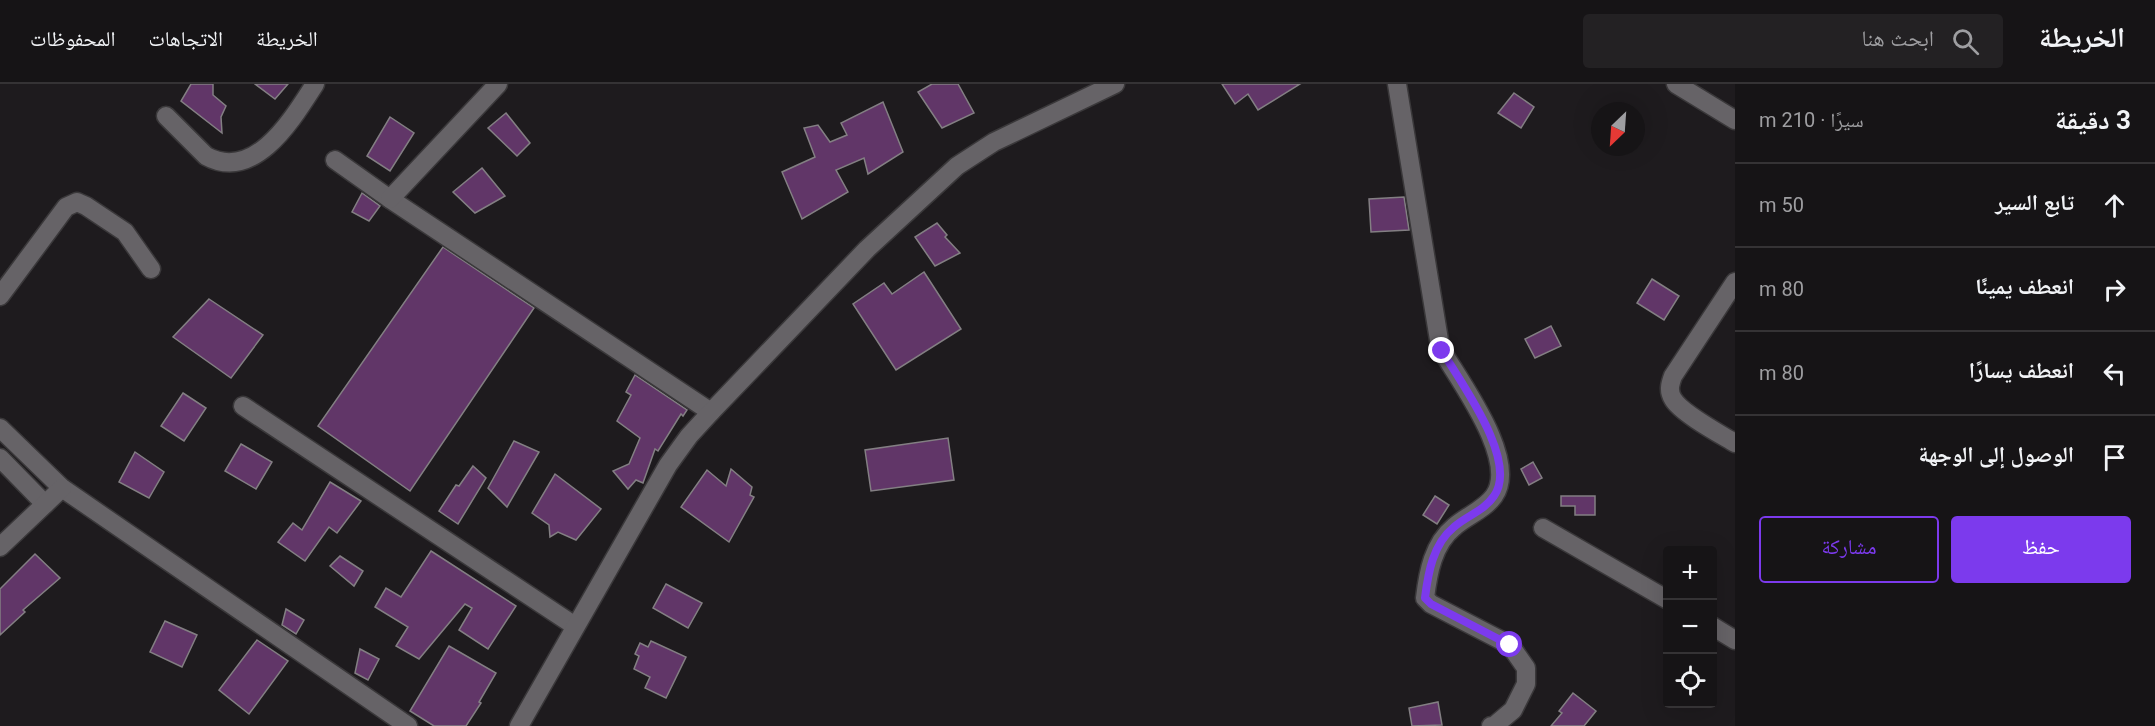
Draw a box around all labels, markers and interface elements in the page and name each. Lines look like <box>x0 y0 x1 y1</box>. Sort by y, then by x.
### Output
search box <box>1583 14 2003 68</box>
text: الخريطة <box>2039 21 2125 54</box>
icon: search <box>1949 25 1982 58</box>
text: ابحث هنا <box>1862 26 1934 51</box>
text: المحفوظات <box>30 27 115 51</box>
text: الاتجاهات <box>148 27 223 51</box>
text: الخريطة <box>256 27 318 51</box>
north arrow <box>1591 102 1645 156</box>
text: 3 دقيقة <box>2055 105 2131 135</box>
text: سيرًا · 210 m <box>1759 108 1864 132</box>
icon: ahead <box>2098 189 2131 222</box>
text: تابع السير <box>1995 190 2074 215</box>
text: 50 m <box>1759 193 1804 217</box>
icon: right <box>2098 273 2131 306</box>
text: انعطف يمينًا <box>1975 274 2074 299</box>
text: 80 m <box>1759 277 1804 301</box>
route end <box>1428 337 1454 363</box>
icon: left <box>2098 357 2131 390</box>
text: انعطف يسارًا <box>1969 358 2074 383</box>
text: 80 m <box>1759 361 1804 385</box>
icon: arrive <box>2098 441 2131 474</box>
text: الوصول إلى الوجهة <box>1918 442 2074 467</box>
button: مشاركة <box>1759 516 1939 583</box>
button: حفظ <box>1951 516 2131 583</box>
map controls <box>1663 546 1717 708</box>
button: + <box>1663 546 1717 600</box>
button: − <box>1663 600 1717 654</box>
route start <box>1496 631 1522 657</box>
button: locate <box>1663 654 1717 708</box>

